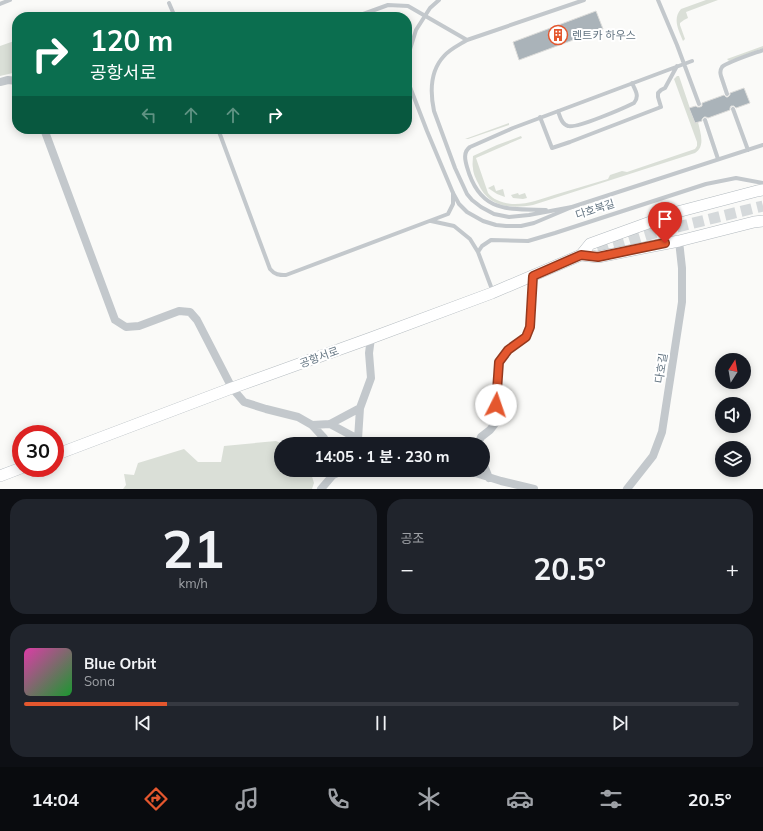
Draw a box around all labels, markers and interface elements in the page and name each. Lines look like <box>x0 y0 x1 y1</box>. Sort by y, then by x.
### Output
text: 120 m <box>90 23 173 58</box>
building icon: 렌트카 하우스 <box>547 24 569 46</box>
icon: right <box>24 28 76 80</box>
place label: 렌트카 하우스 <box>572 28 636 42</box>
text: 공항서로 <box>90 61 156 84</box>
icon: left <box>138 104 160 126</box>
icon: ahead <box>180 104 202 126</box>
icon: ahead <box>222 104 244 126</box>
icon: right <box>264 104 286 126</box>
street label: 다호북길 <box>574 196 616 222</box>
pin <box>648 202 682 243</box>
icon: arrive <box>654 208 676 230</box>
street label: 공항서로 <box>298 343 340 371</box>
street label: 다호길 <box>652 352 670 384</box>
north arrow <box>715 353 751 389</box>
map controls <box>715 353 751 477</box>
position arrow <box>475 384 517 426</box>
button: sound <box>715 397 751 433</box>
speed limit sign: 30 <box>12 425 64 477</box>
button: layers <box>715 441 751 477</box>
text: 14:05 · 1 분 · 230 m <box>314 447 450 466</box>
text: 21 <box>162 516 224 581</box>
text: 공조 <box>401 530 424 546</box>
text: 20.5° <box>533 550 606 588</box>
text: − <box>401 555 414 583</box>
text: + <box>726 555 739 583</box>
text: km/h <box>179 575 208 591</box>
text: Blue Orbit <box>84 654 156 673</box>
text: Sona <box>84 673 115 689</box>
icon: previous <box>132 712 154 734</box>
icon: pause <box>370 712 392 734</box>
icon: next <box>609 712 631 734</box>
icon: directions <box>142 785 170 813</box>
icon: music <box>233 785 261 813</box>
icon: phone <box>324 785 352 813</box>
icon: climate <box>415 785 443 813</box>
icon: car <box>506 785 534 813</box>
icon: filters <box>597 785 625 813</box>
text: 14:04 <box>31 788 79 811</box>
text: 20.5° <box>688 788 732 811</box>

